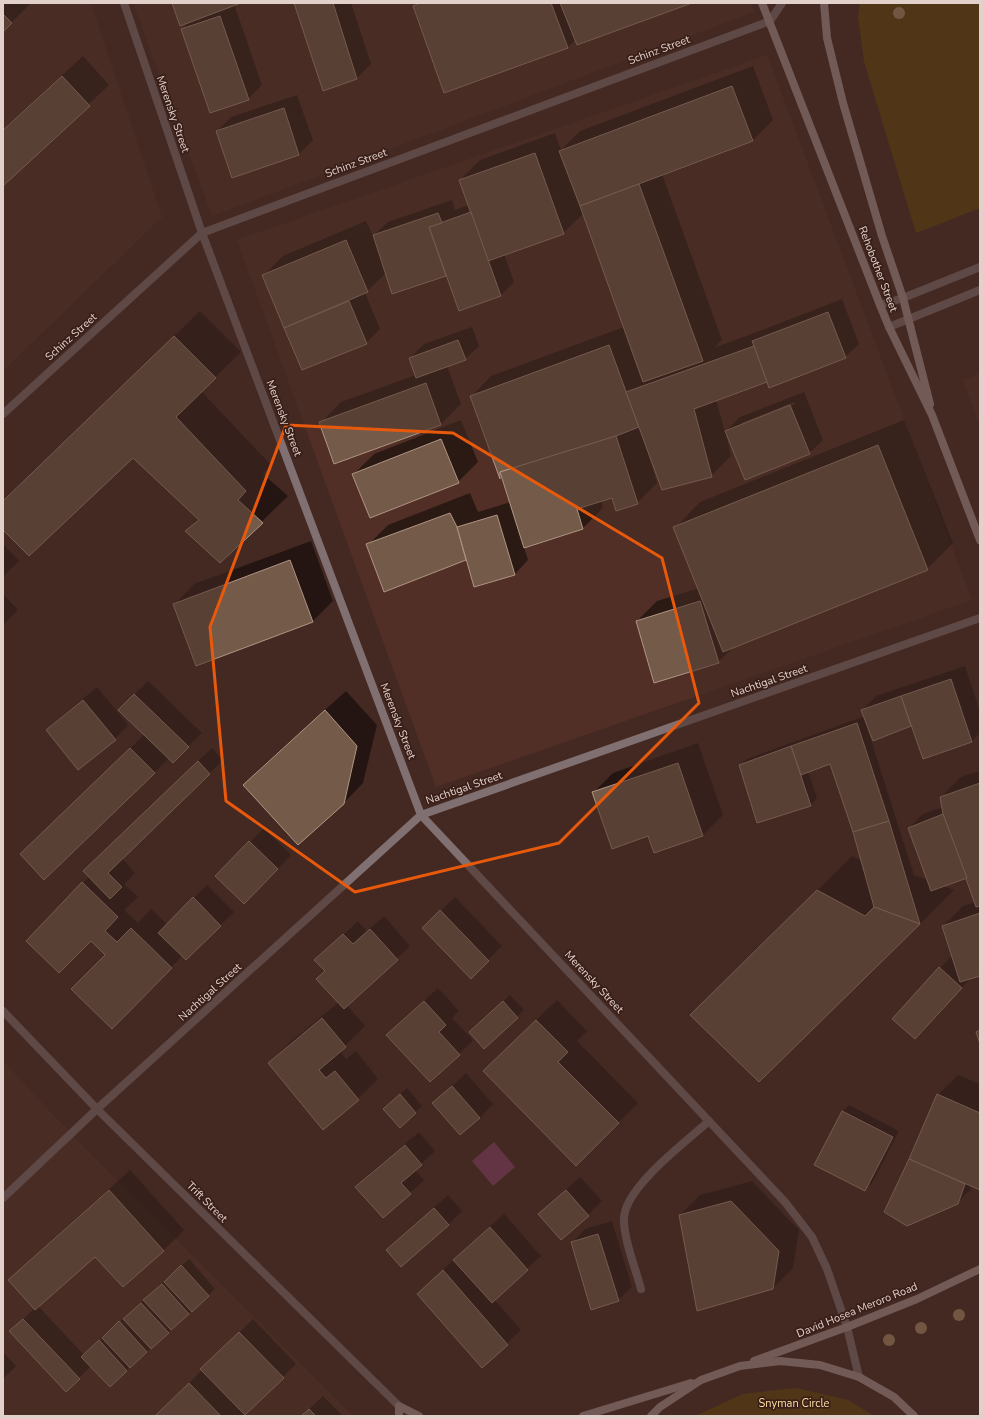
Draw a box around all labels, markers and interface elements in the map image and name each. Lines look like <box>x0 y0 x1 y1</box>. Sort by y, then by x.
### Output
street label: Schinz Street <box>626 32 692 68</box>
street label: Merensky Street <box>153 74 193 155</box>
street label: Schinz Street <box>323 145 389 181</box>
street label: Rehobother Street <box>855 224 901 314</box>
street label: Schinz Street <box>42 310 100 364</box>
street label: Merensky Street <box>263 378 305 458</box>
street label: Nachtigal Street <box>729 661 809 701</box>
street label: Merensky Street <box>377 681 419 761</box>
street label: Nachtigal Street <box>424 768 504 808</box>
street label: Merensky Street <box>561 948 627 1017</box>
street label: Nachtigal Street <box>175 960 245 1024</box>
street label: Trift Street <box>183 1178 231 1226</box>
street label: David Hosea Meroro Road <box>794 1279 920 1341</box>
park label: Snyman Circle <box>759 1396 830 1411</box>

